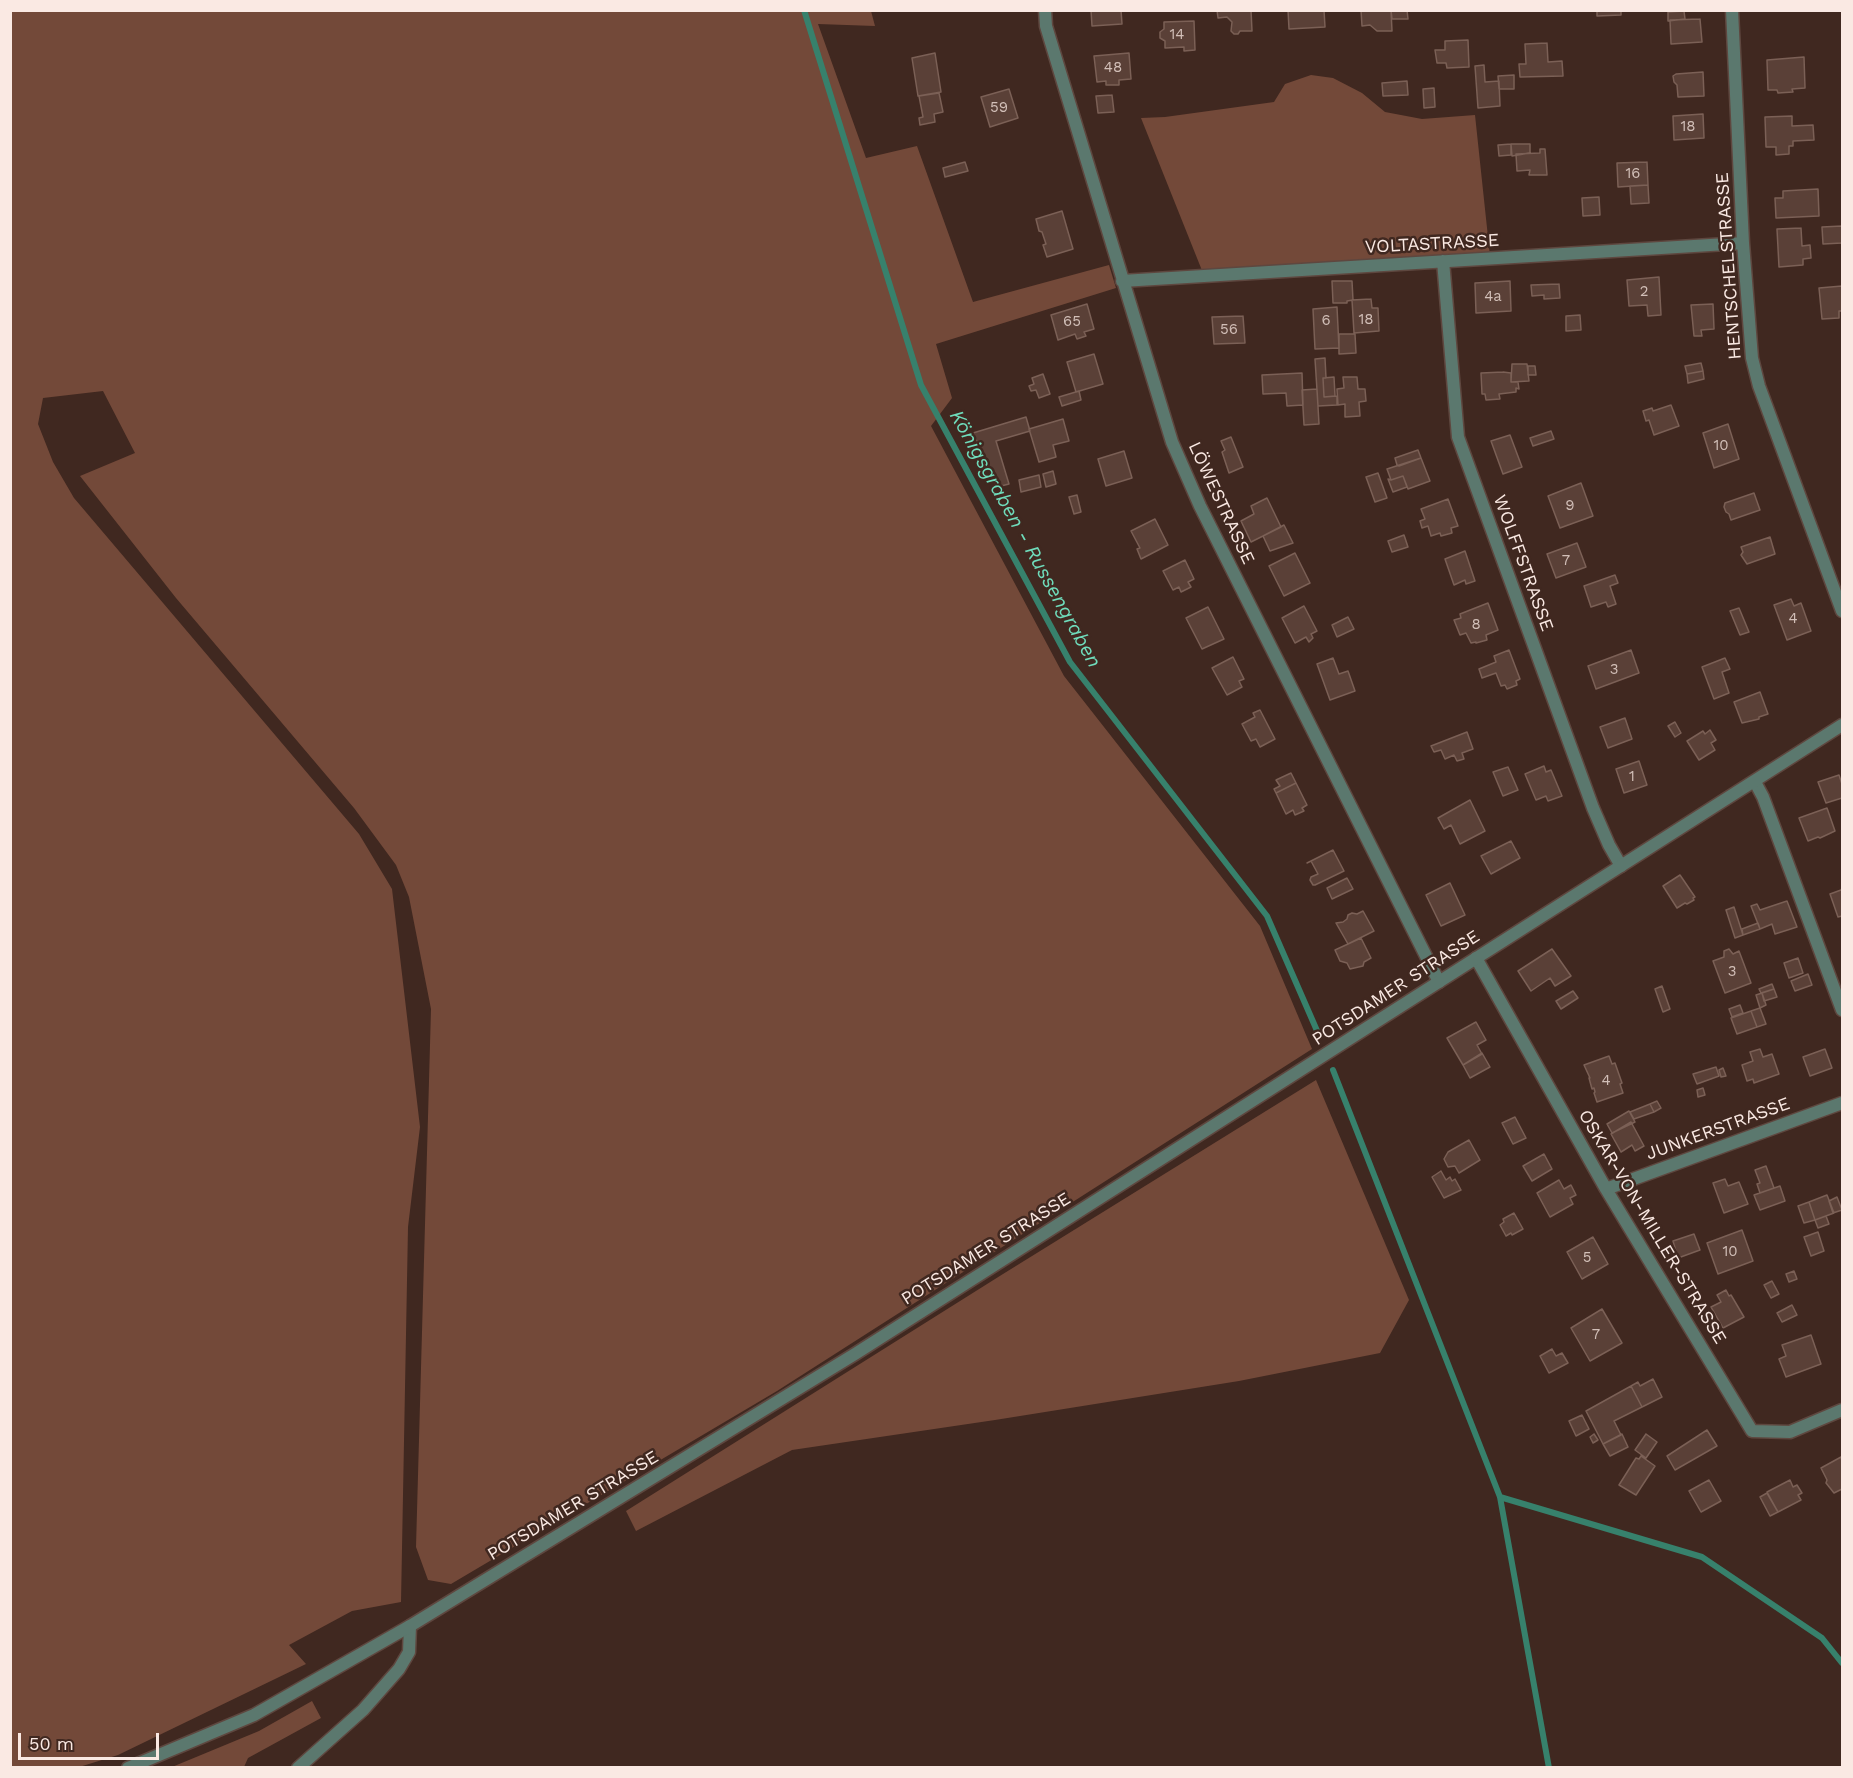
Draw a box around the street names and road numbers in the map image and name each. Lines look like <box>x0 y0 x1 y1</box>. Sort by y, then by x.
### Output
street label: HENTSCHELSTRASSE <box>1712 172 1746 360</box>
street label: VOLTASTRASSE <box>1364 230 1500 258</box>
street label: LÖWESTRASSE <box>1183 438 1259 568</box>
street label: WOLFFSTRASSE <box>1488 492 1558 634</box>
street label: POTSDAMER STRASSE <box>1308 926 1484 1050</box>
street label: JUNKERSTRASSE <box>1643 1093 1793 1165</box>
street label: OSKAR-VON-MILLER-STRASSE <box>1573 1106 1731 1348</box>
street label: POTSDAMER STRASSE <box>897 1188 1075 1310</box>
street label: POTSDAMER STRASSE <box>484 1446 662 1566</box>

